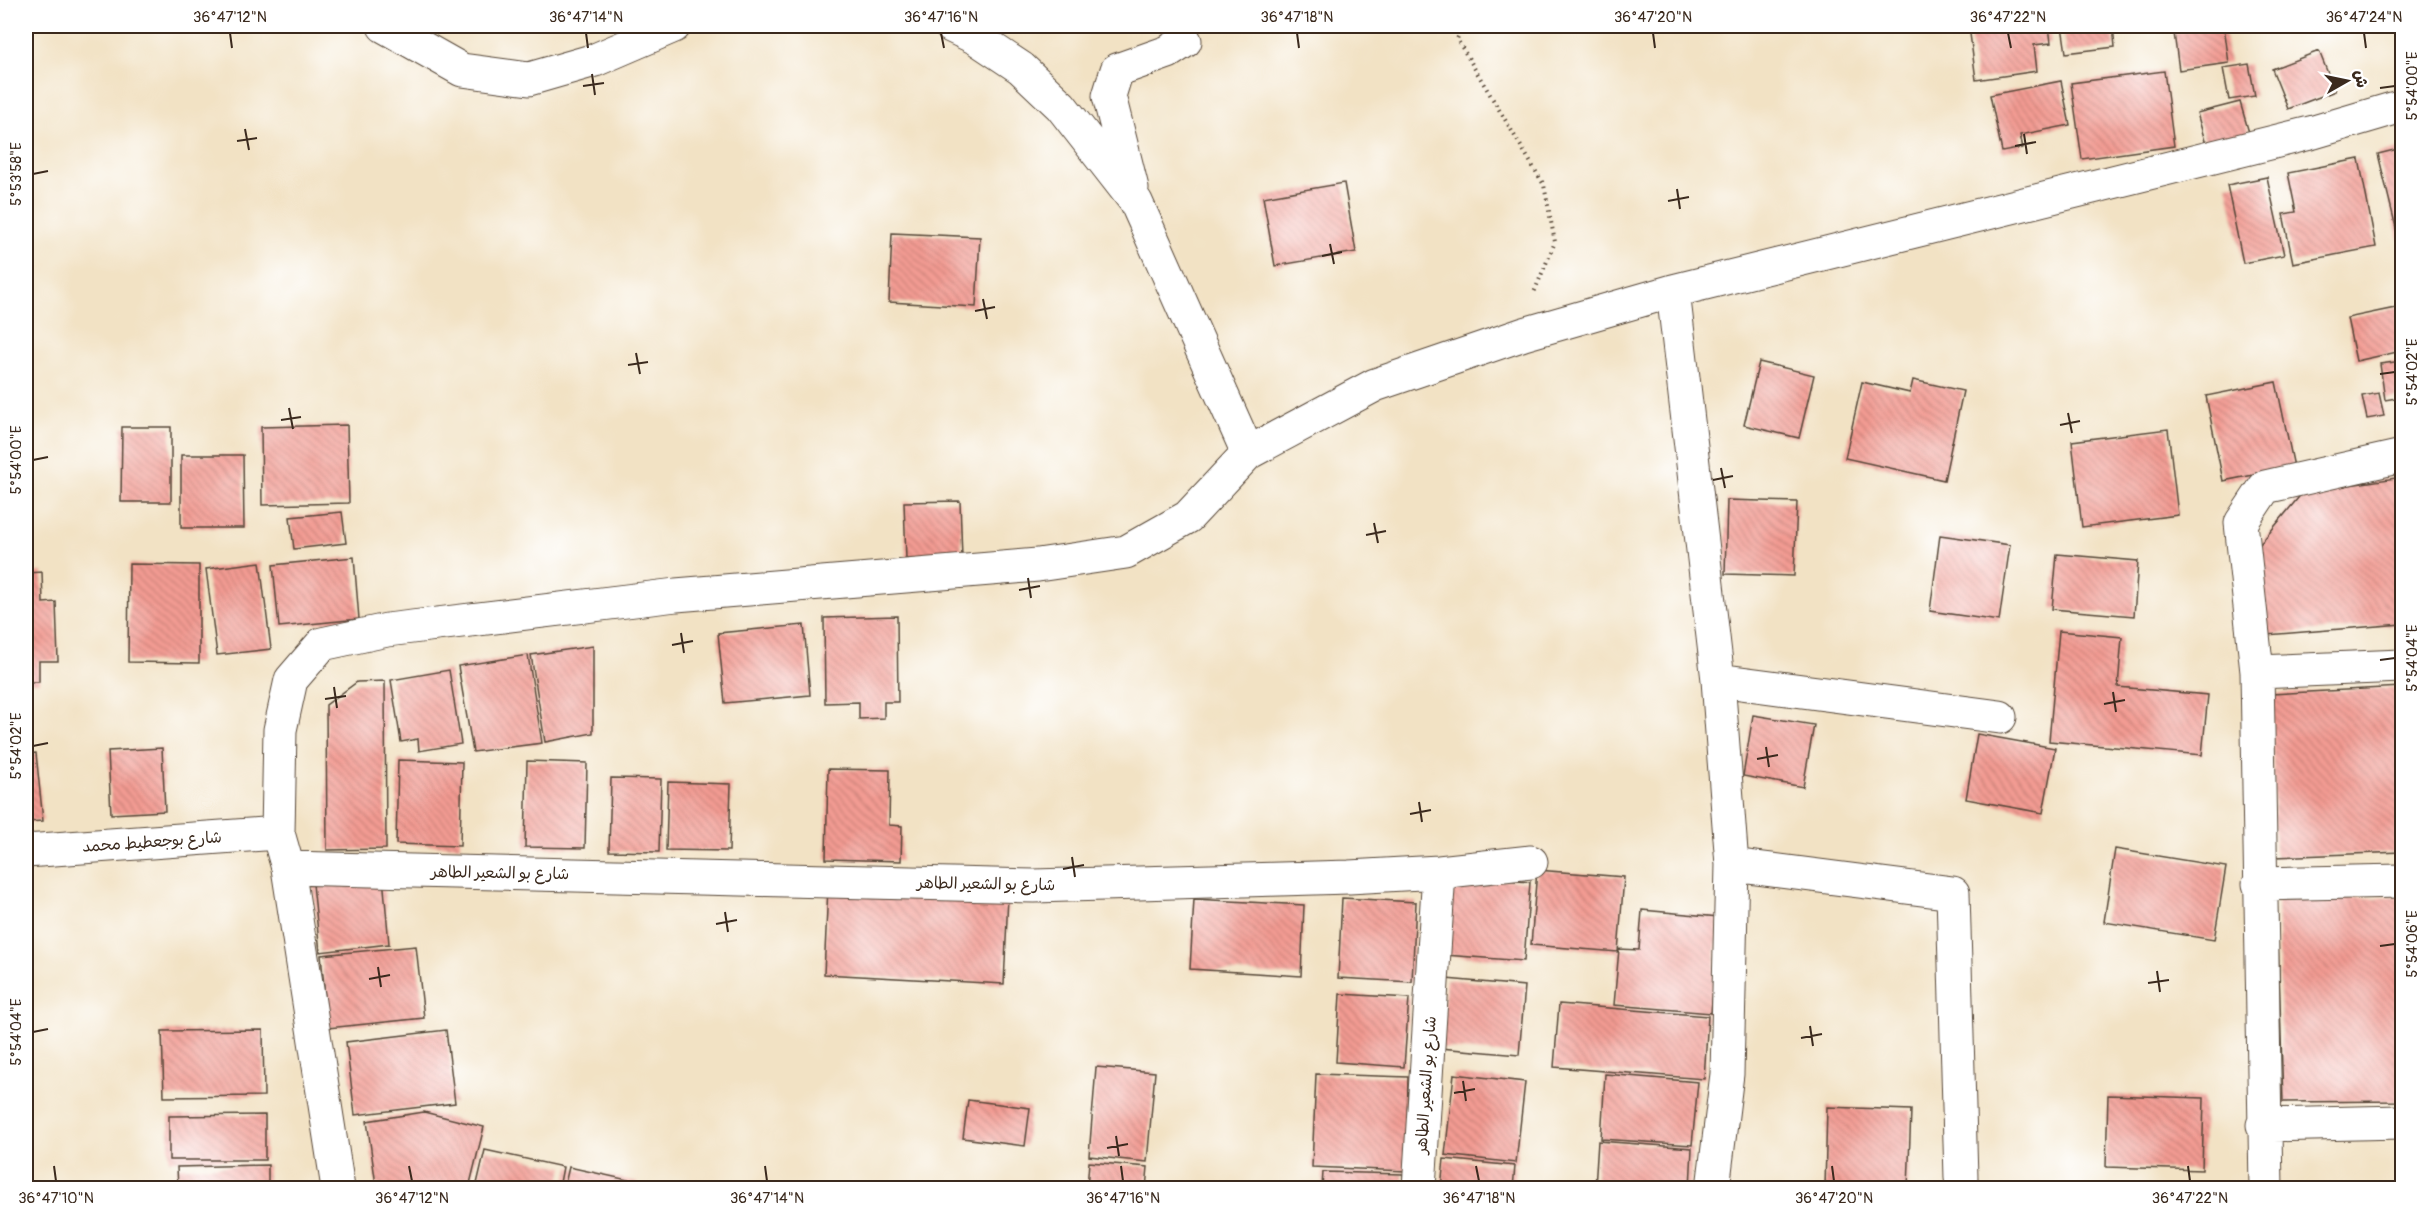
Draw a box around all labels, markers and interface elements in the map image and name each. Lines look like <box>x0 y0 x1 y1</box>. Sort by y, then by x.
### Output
text: 36°47'12"N <box>193 8 267 27</box>
text: 36°47'14"N <box>549 8 623 27</box>
text: 36°47'16"N <box>904 8 978 27</box>
text: 36°47'18"N <box>1261 8 1333 27</box>
text: 36°47'20"N <box>1614 8 1692 27</box>
text: 36°47'22"N <box>1970 8 2046 27</box>
text: 36°47'24"N <box>2326 8 2402 27</box>
north arrow <box>2317 51 2377 111</box>
text: 5°54'00"E <box>2403 51 2422 120</box>
text: ش <box>2350 69 2372 89</box>
text: 5°53'58"E <box>7 142 26 206</box>
text: 5°54'02"E <box>2403 338 2422 406</box>
text: 5°54'00"E <box>7 425 26 494</box>
text: 5°54'04"E <box>2403 624 2422 692</box>
text: 5°54'02"E <box>7 712 26 780</box>
street label: شارع بوجعطيط محمد <box>82 827 223 858</box>
street label: شارع بو الشعير الطاهر <box>429 862 569 885</box>
street label: شارع بو الشعير الطاهر <box>915 873 1055 896</box>
text: 5°54'06"E <box>2403 910 2422 978</box>
text: 5°54'04"E <box>7 998 26 1066</box>
street label: شارع بو الشعير الطاهر <box>1411 1015 1442 1157</box>
text: 36°47'10"N <box>18 1189 94 1208</box>
text: 36°47'12"N <box>375 1189 449 1208</box>
text: 36°47'14"N <box>730 1189 804 1208</box>
text: 36°47'16"N <box>1086 1189 1160 1208</box>
text: 36°47'18"N <box>1443 1189 1515 1208</box>
text: 36°47'20"N <box>1795 1189 1873 1208</box>
text: 36°47'22"N <box>2152 1189 2228 1208</box>

